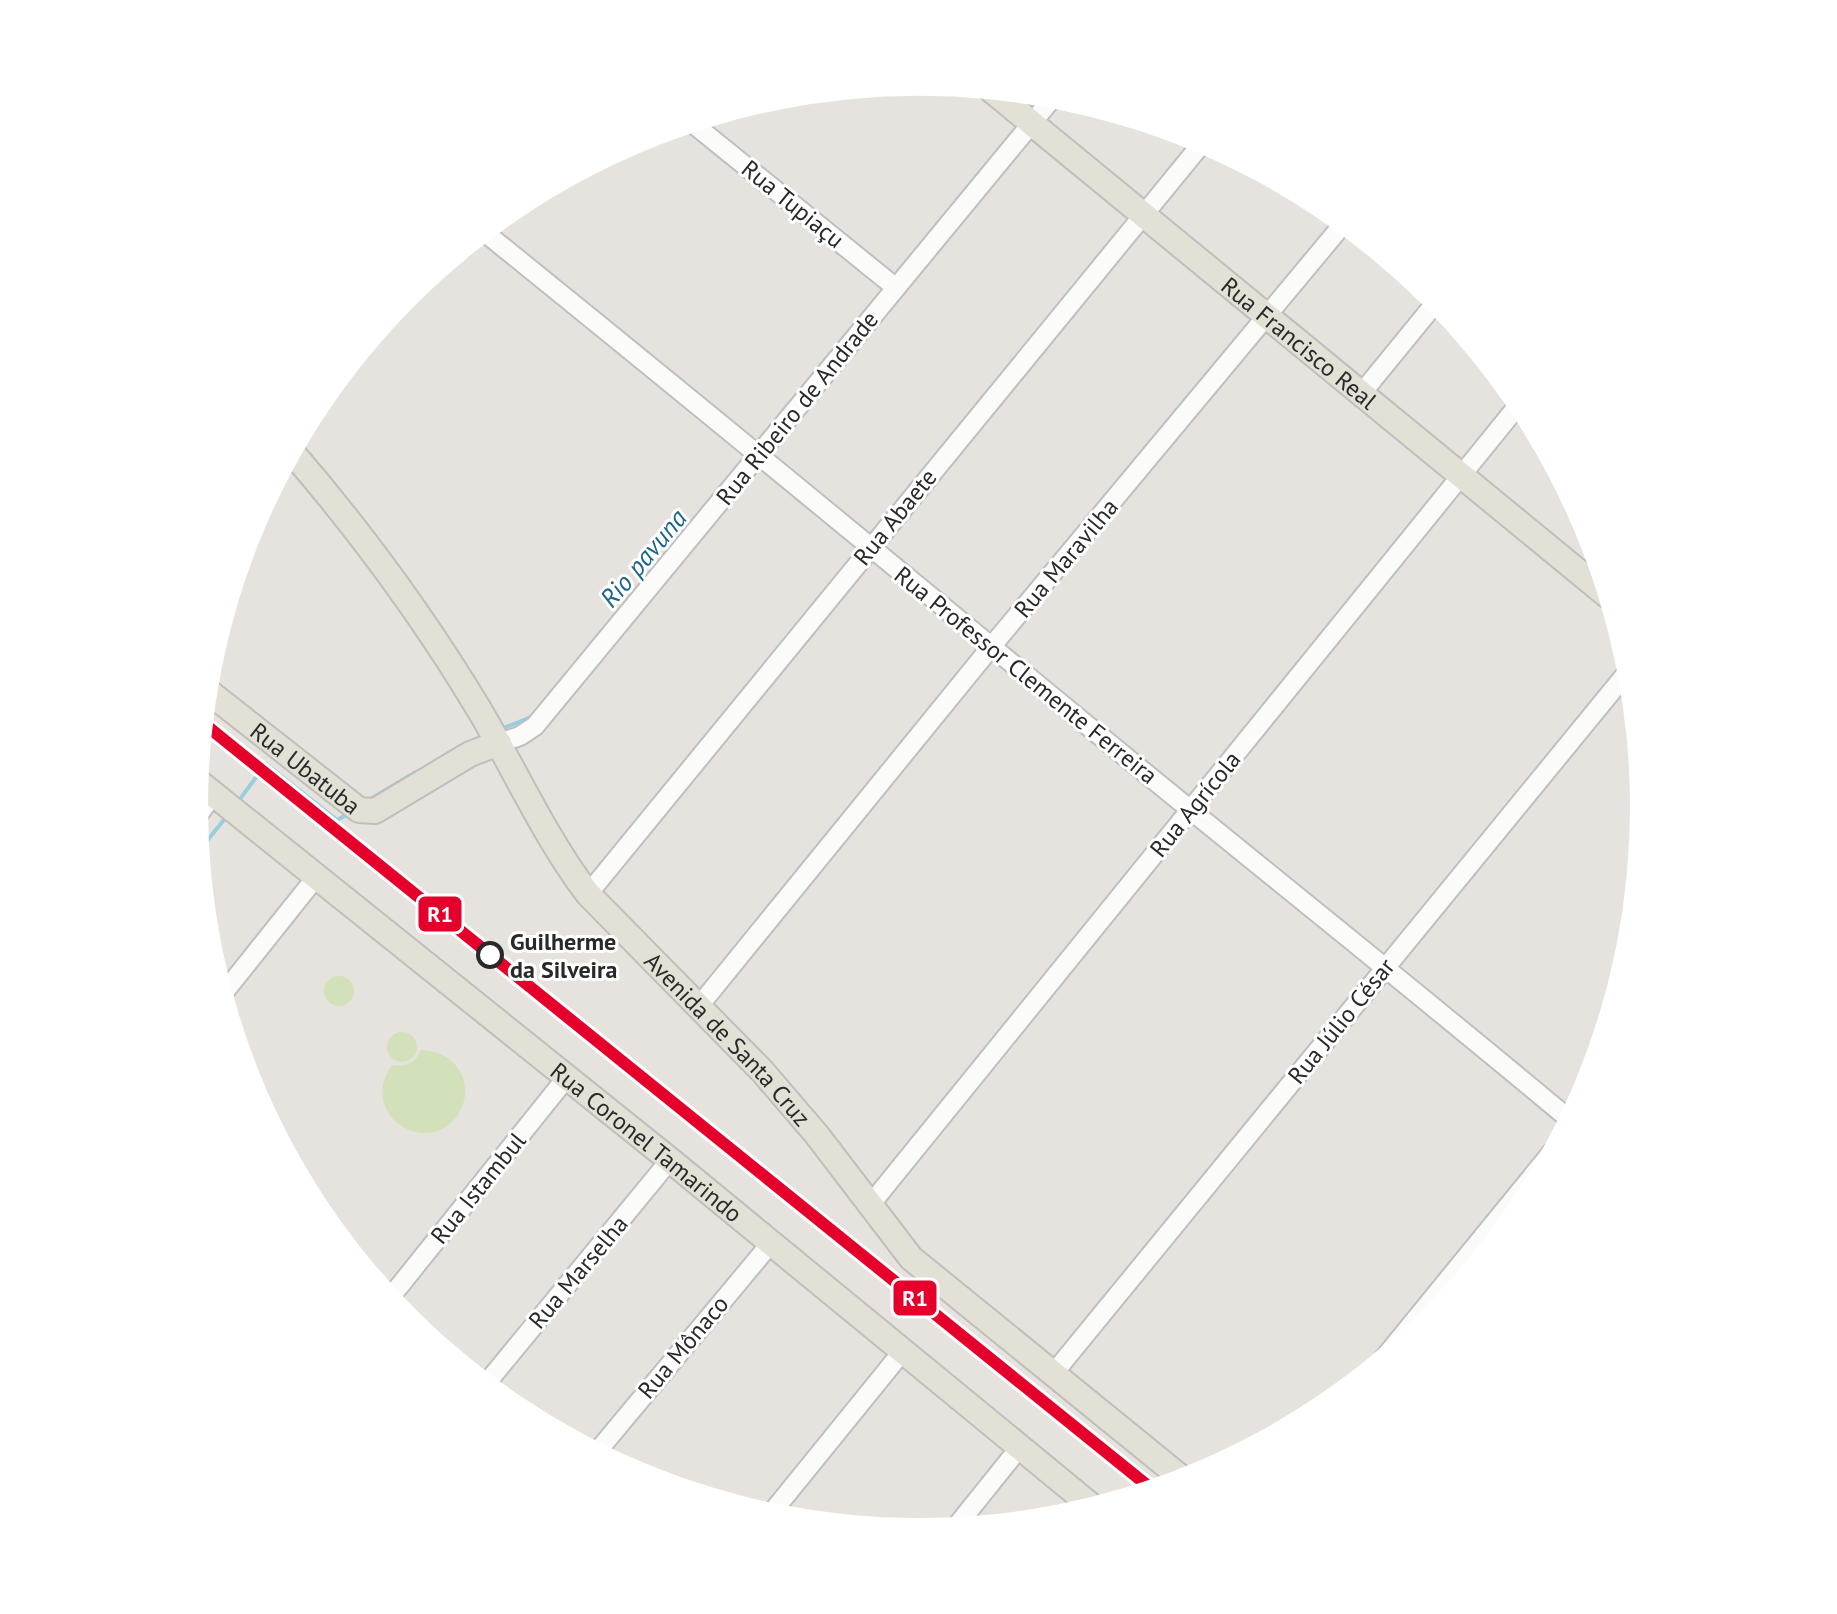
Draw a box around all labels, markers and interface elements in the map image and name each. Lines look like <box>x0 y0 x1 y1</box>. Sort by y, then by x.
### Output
street label: Rua Tupiaçu <box>735 153 851 255</box>
street label: Rua Francisco Real <box>1215 270 1383 416</box>
street label: Rua Ribeiro de Andrade <box>709 305 885 511</box>
street label: Rua Abaete <box>847 462 943 572</box>
street label: Rua Maravilha <box>1007 492 1125 624</box>
water label: Rio pavuna <box>592 502 694 614</box>
street label: Rua Professor Clemente Ferreira <box>888 559 1164 791</box>
street label: Rua Ubatuba <box>244 715 367 821</box>
street label: Rua Agrícola <box>1143 745 1247 863</box>
line badge: R1 <box>417 895 463 933</box>
text: R1 <box>427 900 453 928</box>
place label: Guilherme da Silveira <box>510 926 617 985</box>
marker: Guilherme da Silveira <box>477 942 503 968</box>
street label: Avenida de Santa Cruz <box>638 945 818 1132</box>
street label: Rua Júlio César <box>1281 952 1401 1090</box>
street label: Rua Coronel Tamarindo <box>545 1055 749 1229</box>
street label: Rua Istambul <box>424 1126 532 1250</box>
street label: Rua Marselha <box>522 1209 634 1335</box>
line badge: R1 <box>892 1279 938 1317</box>
text: R1 <box>902 1284 928 1312</box>
street label: Rua Mônaco <box>631 1289 735 1405</box>

